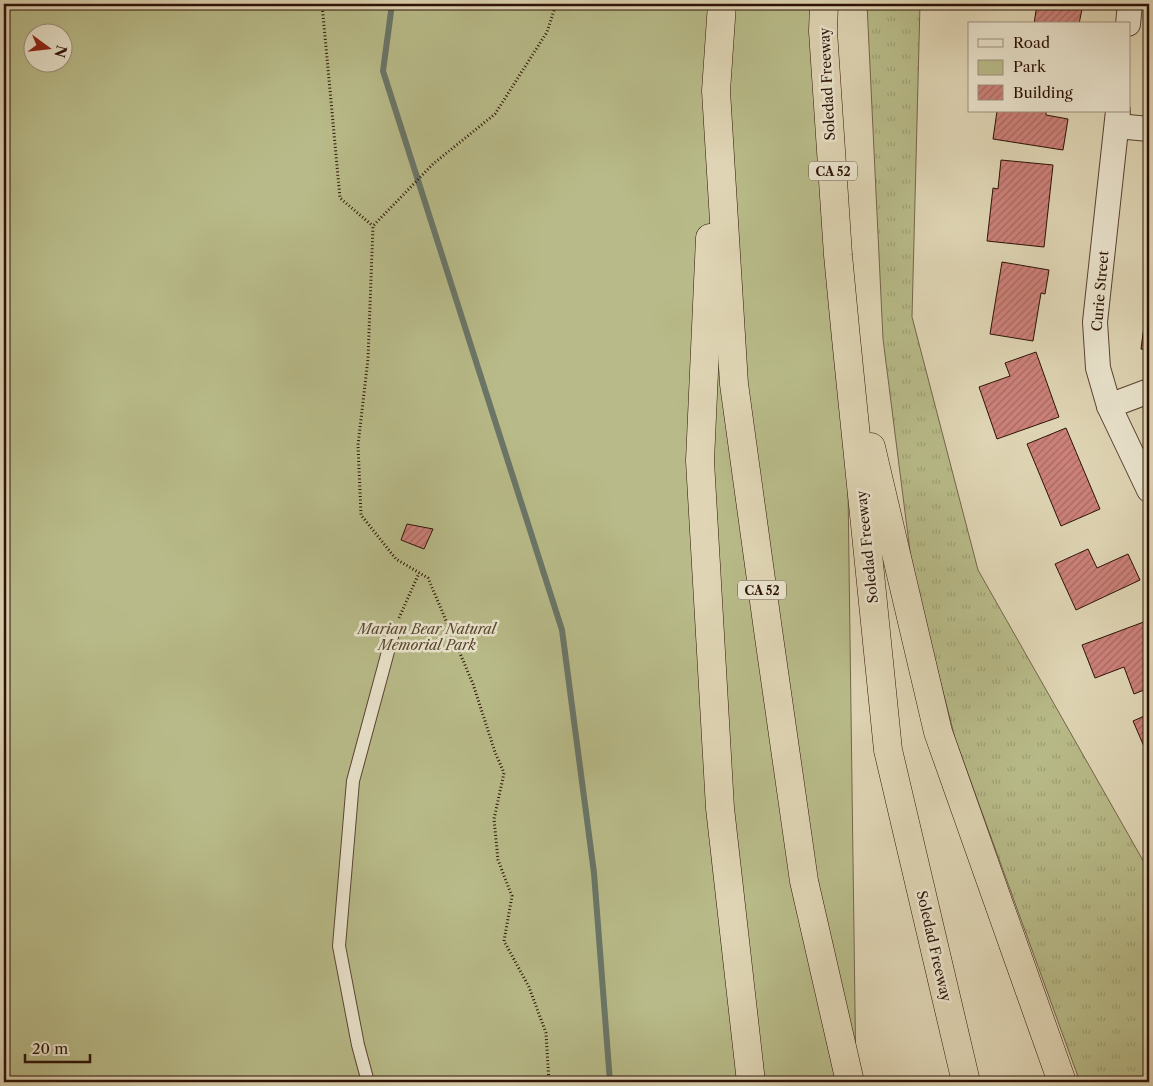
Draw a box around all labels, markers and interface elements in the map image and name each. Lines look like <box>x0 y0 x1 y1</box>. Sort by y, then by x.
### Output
north arrow <box>22 22 72 72</box>
legend <box>968 22 1130 112</box>
street label: Soledad Freeway <box>815 27 839 141</box>
text: Road <box>1013 33 1050 52</box>
text: N <box>50 43 71 60</box>
text: Park <box>1013 57 1047 76</box>
text: Building <box>1013 83 1073 102</box>
road number: CA 52 <box>809 162 857 180</box>
street label: Curie Street <box>1088 250 1112 332</box>
street label: Soledad Freeway <box>852 489 882 604</box>
road number: CA 52 <box>738 580 786 600</box>
park label: Marian Bear Natural Memorial Park <box>356 620 498 654</box>
street label: Soledad Freeway <box>912 889 956 1003</box>
scale bar <box>25 1031 90 1063</box>
text: 20 m <box>32 1039 68 1058</box>

